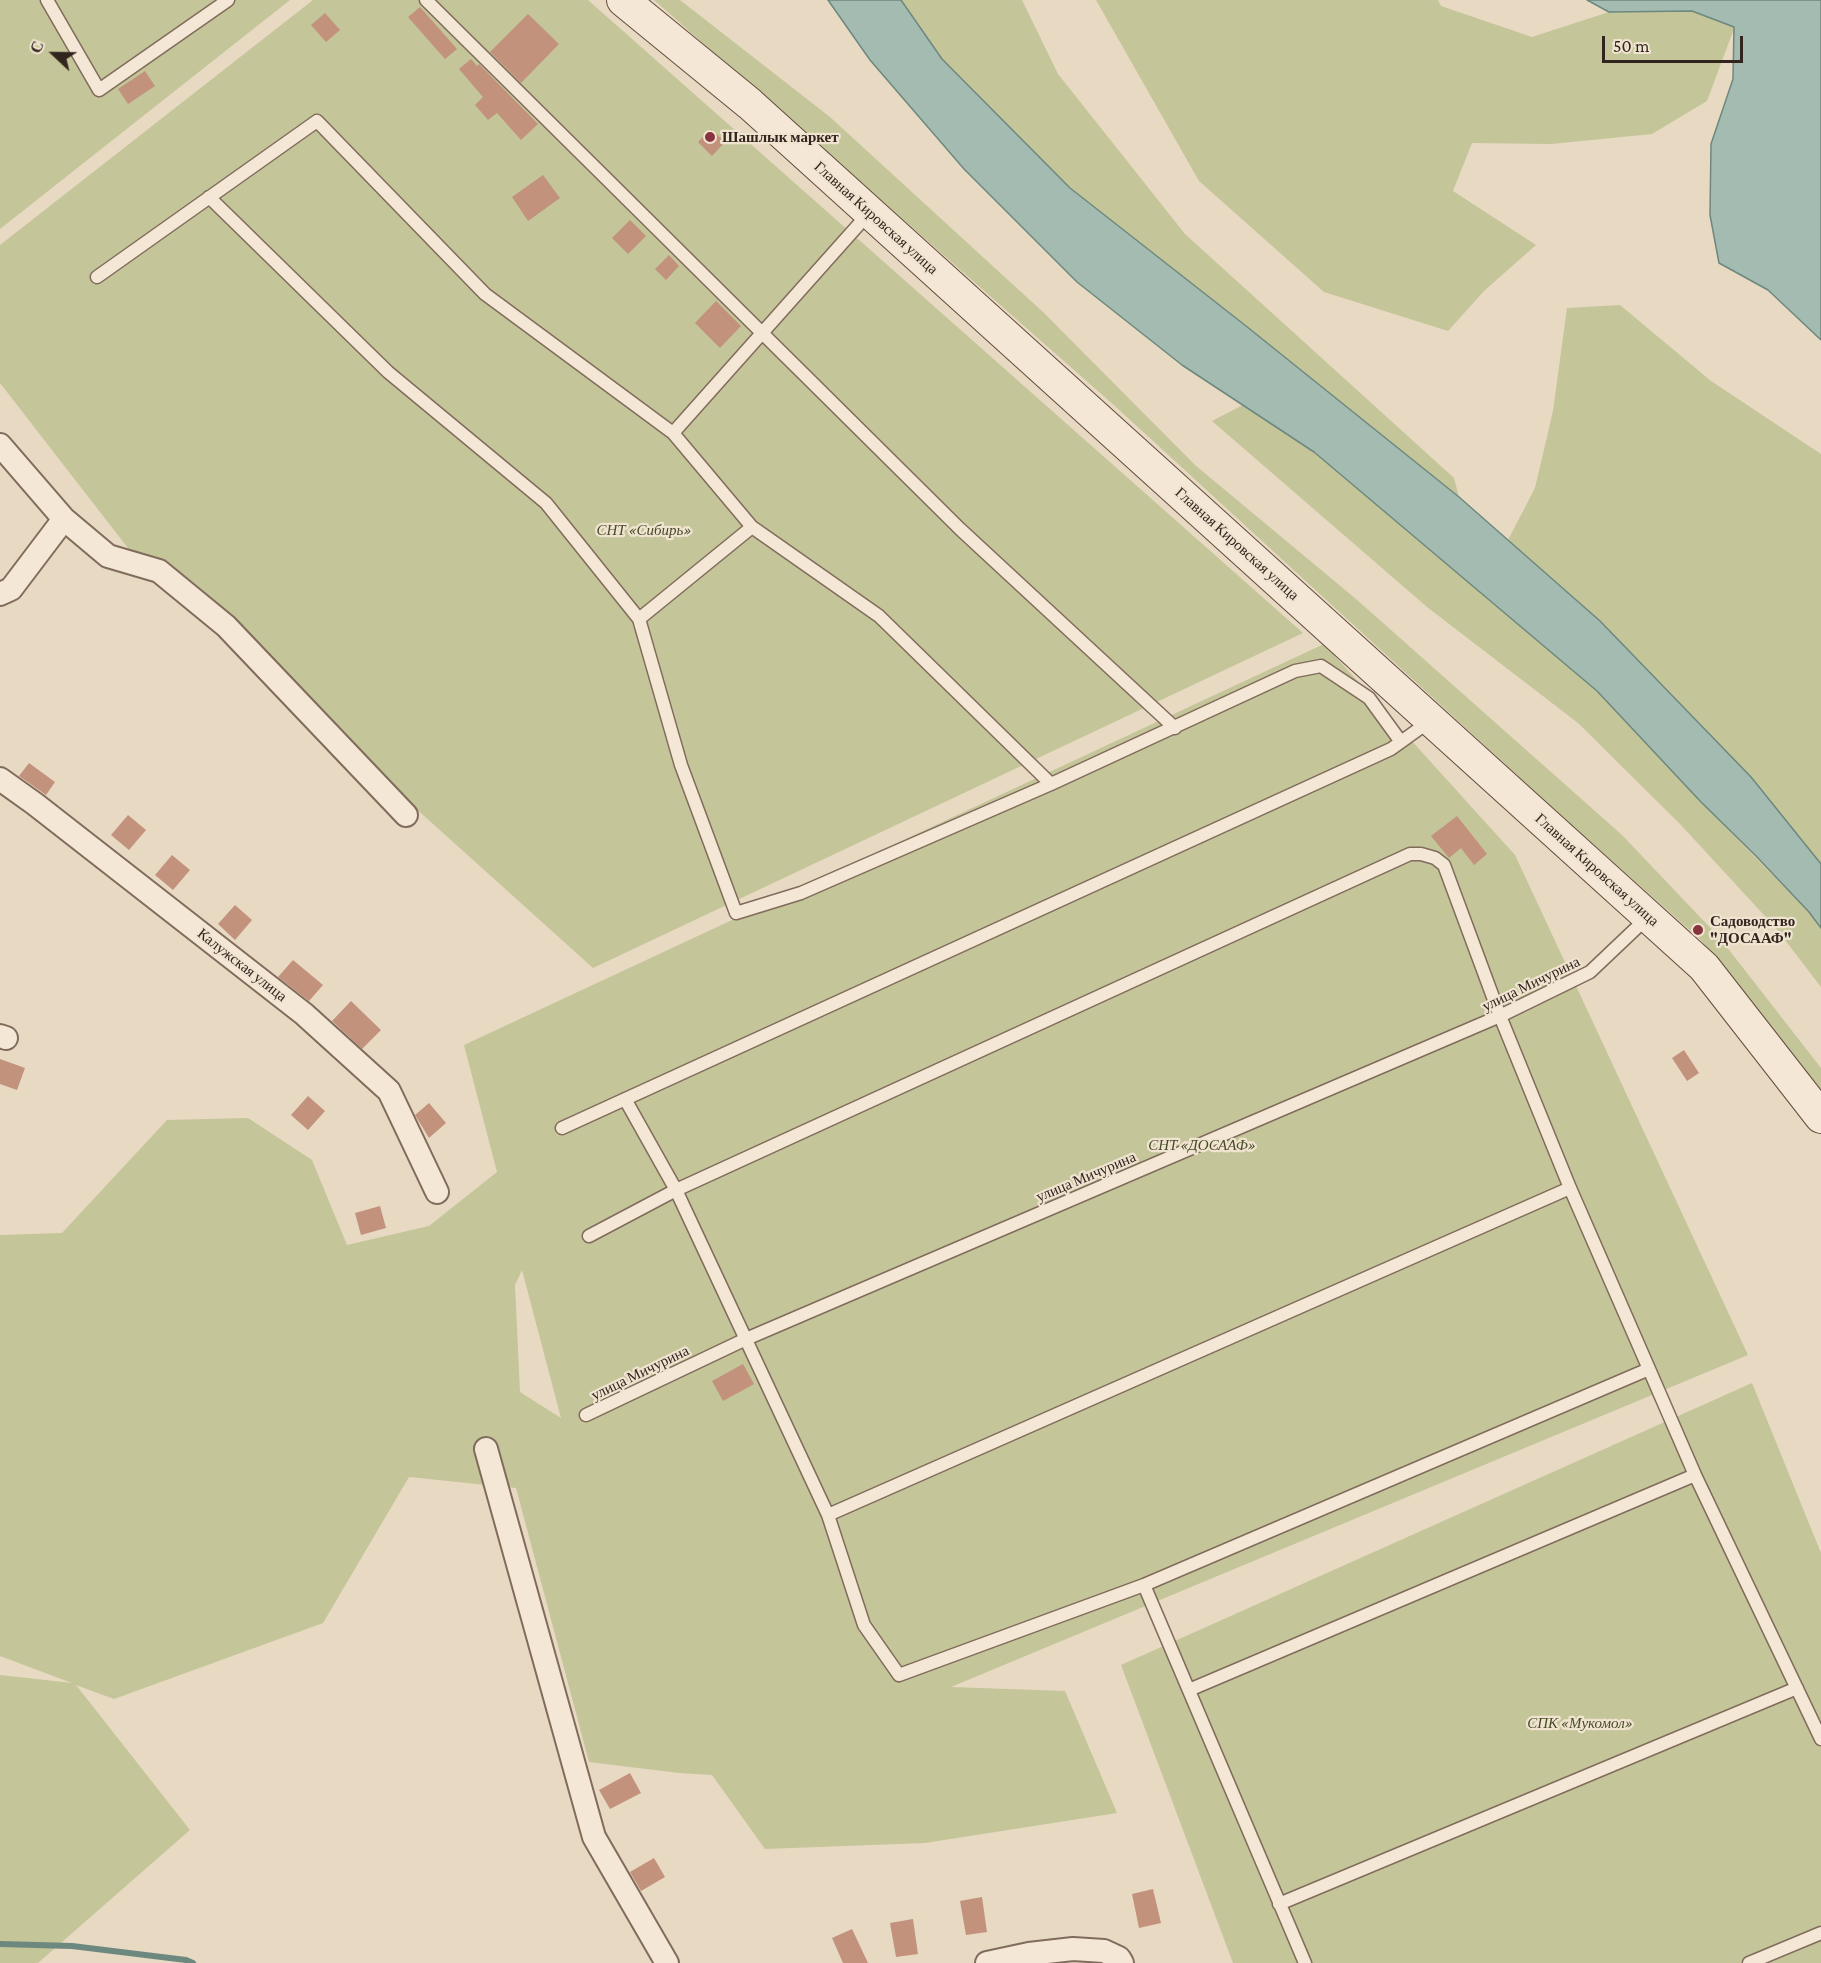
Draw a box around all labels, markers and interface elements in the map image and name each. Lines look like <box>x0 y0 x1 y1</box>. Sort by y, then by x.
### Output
north arrow <box>24 24 84 84</box>
scale bar <box>1605 24 1746 62</box>
text: 50 m <box>1613 36 1650 56</box>
text: С <box>27 39 47 56</box>
place label: Шашлык маркет <box>722 128 839 146</box>
marker: Шашлык маркет <box>703 130 717 144</box>
street label: Главная Кировская улица <box>810 158 942 278</box>
street label: Главная Кировская улица <box>1171 484 1303 604</box>
park label: СНТ «Сибирь» <box>596 521 692 539</box>
street label: Главная Кировская улица <box>1531 810 1663 930</box>
place label: Садоводство "ДОСААФ" <box>1710 912 1795 947</box>
marker: Садоводство "ДОСААФ" <box>1691 923 1705 937</box>
street label: Калужская улица <box>194 924 290 1006</box>
street label: улица Мичурина <box>1479 953 1583 1015</box>
park label: СНТ «ДОСААФ» <box>1148 1136 1256 1154</box>
street label: улица Мичурина <box>1033 1148 1139 1206</box>
street label: улица Мичурина <box>588 1342 692 1404</box>
park label: СПК «Мукомол» <box>1527 1714 1633 1732</box>

